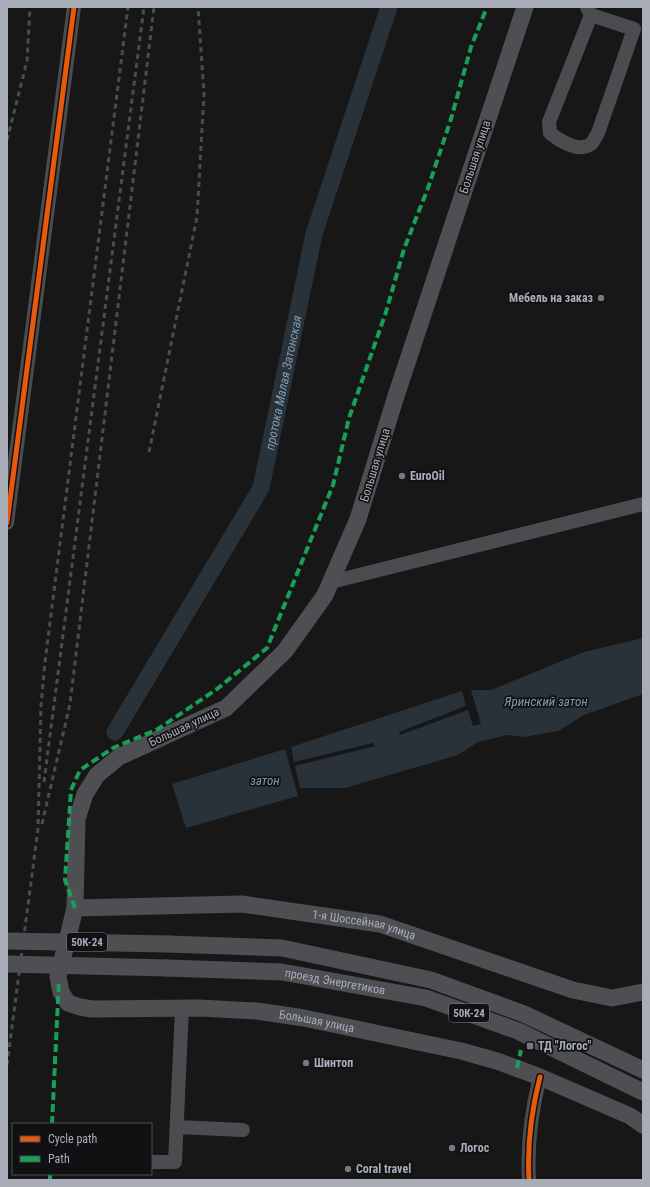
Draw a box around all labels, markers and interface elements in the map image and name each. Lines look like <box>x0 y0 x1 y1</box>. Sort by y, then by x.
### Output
street label: Большая улица <box>457 118 494 195</box>
place label: Мебель на заказ <box>509 291 594 305</box>
marker: Мебель на заказ <box>596 293 606 303</box>
water label: протока Малая Затонская <box>262 314 304 451</box>
street label: Большая улица <box>357 426 393 503</box>
place label: EuroOil <box>410 469 445 483</box>
marker: EuroOil <box>397 471 407 481</box>
water label: Яринский затон <box>503 694 588 709</box>
street label: Большая улица <box>147 704 222 749</box>
water label: затон <box>250 773 280 788</box>
street label: 1-я Шоссейная улица <box>311 907 418 943</box>
road number: 50К-24 <box>67 933 107 951</box>
street label: проезд Энергетиков <box>284 966 386 998</box>
road number: 50К-24 <box>449 1004 489 1022</box>
street label: Большая улица <box>278 1007 356 1035</box>
place label: ТД "Логос" <box>538 1039 592 1053</box>
marker: ТД "Логос" <box>525 1041 535 1051</box>
place label: Шинтоп <box>314 1056 353 1070</box>
marker: Шинтоп <box>301 1058 311 1068</box>
legend <box>12 1123 152 1175</box>
text: Cycle path <box>48 1132 98 1146</box>
place label: Логос <box>460 1141 490 1155</box>
marker: Логос <box>447 1143 457 1153</box>
text: Path <box>48 1152 70 1166</box>
place label: Coral travel <box>356 1162 411 1176</box>
marker: Coral travel <box>343 1164 353 1174</box>

